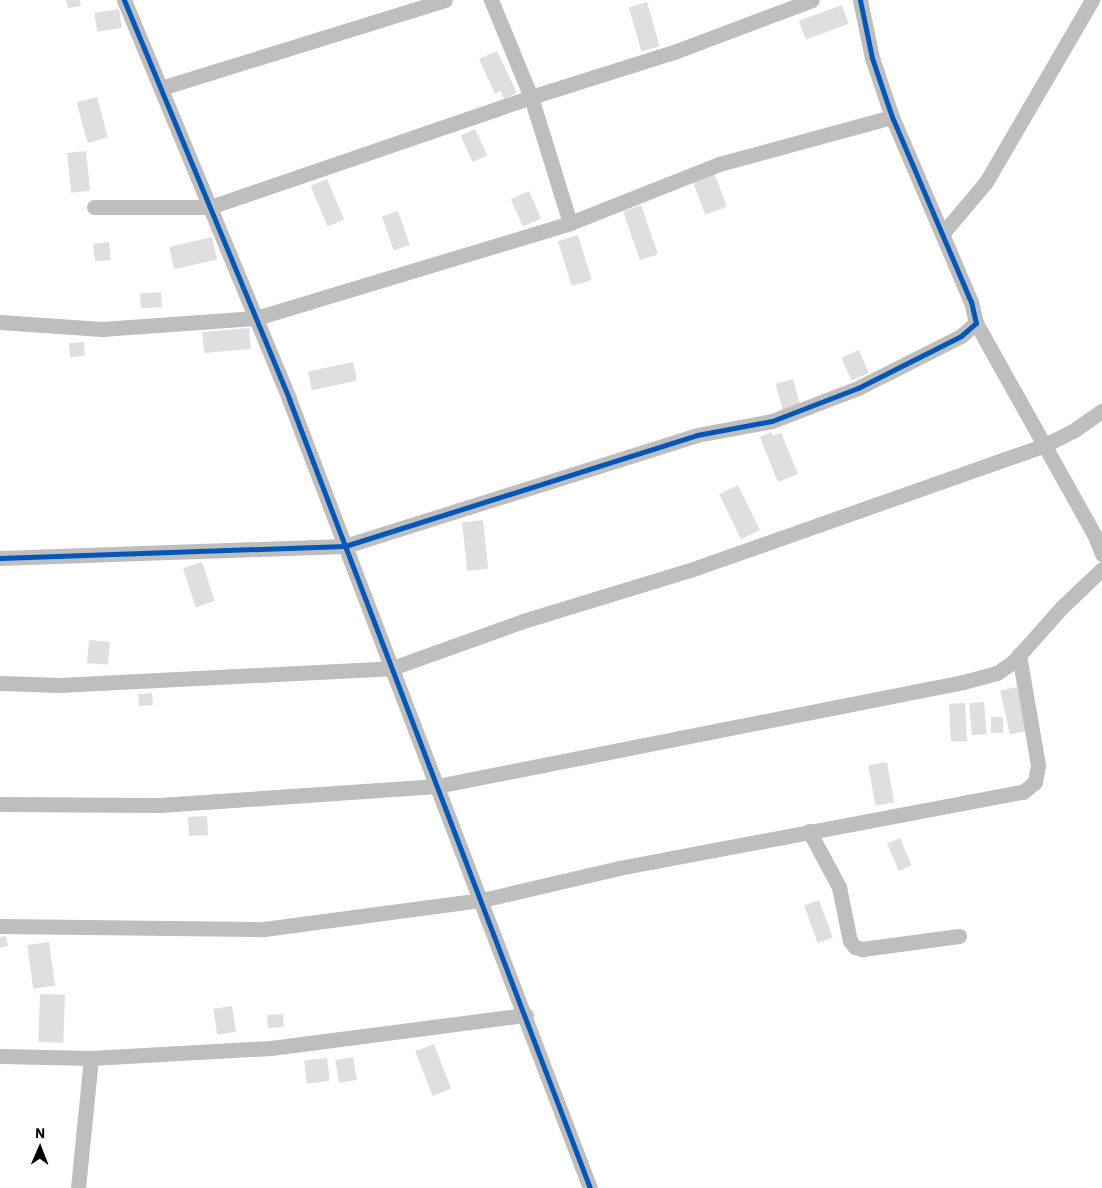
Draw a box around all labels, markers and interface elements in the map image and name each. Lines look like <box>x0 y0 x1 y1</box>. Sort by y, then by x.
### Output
north arrow <box>15 1123 65 1173</box>
text: N <box>35 1124 45 1142</box>

